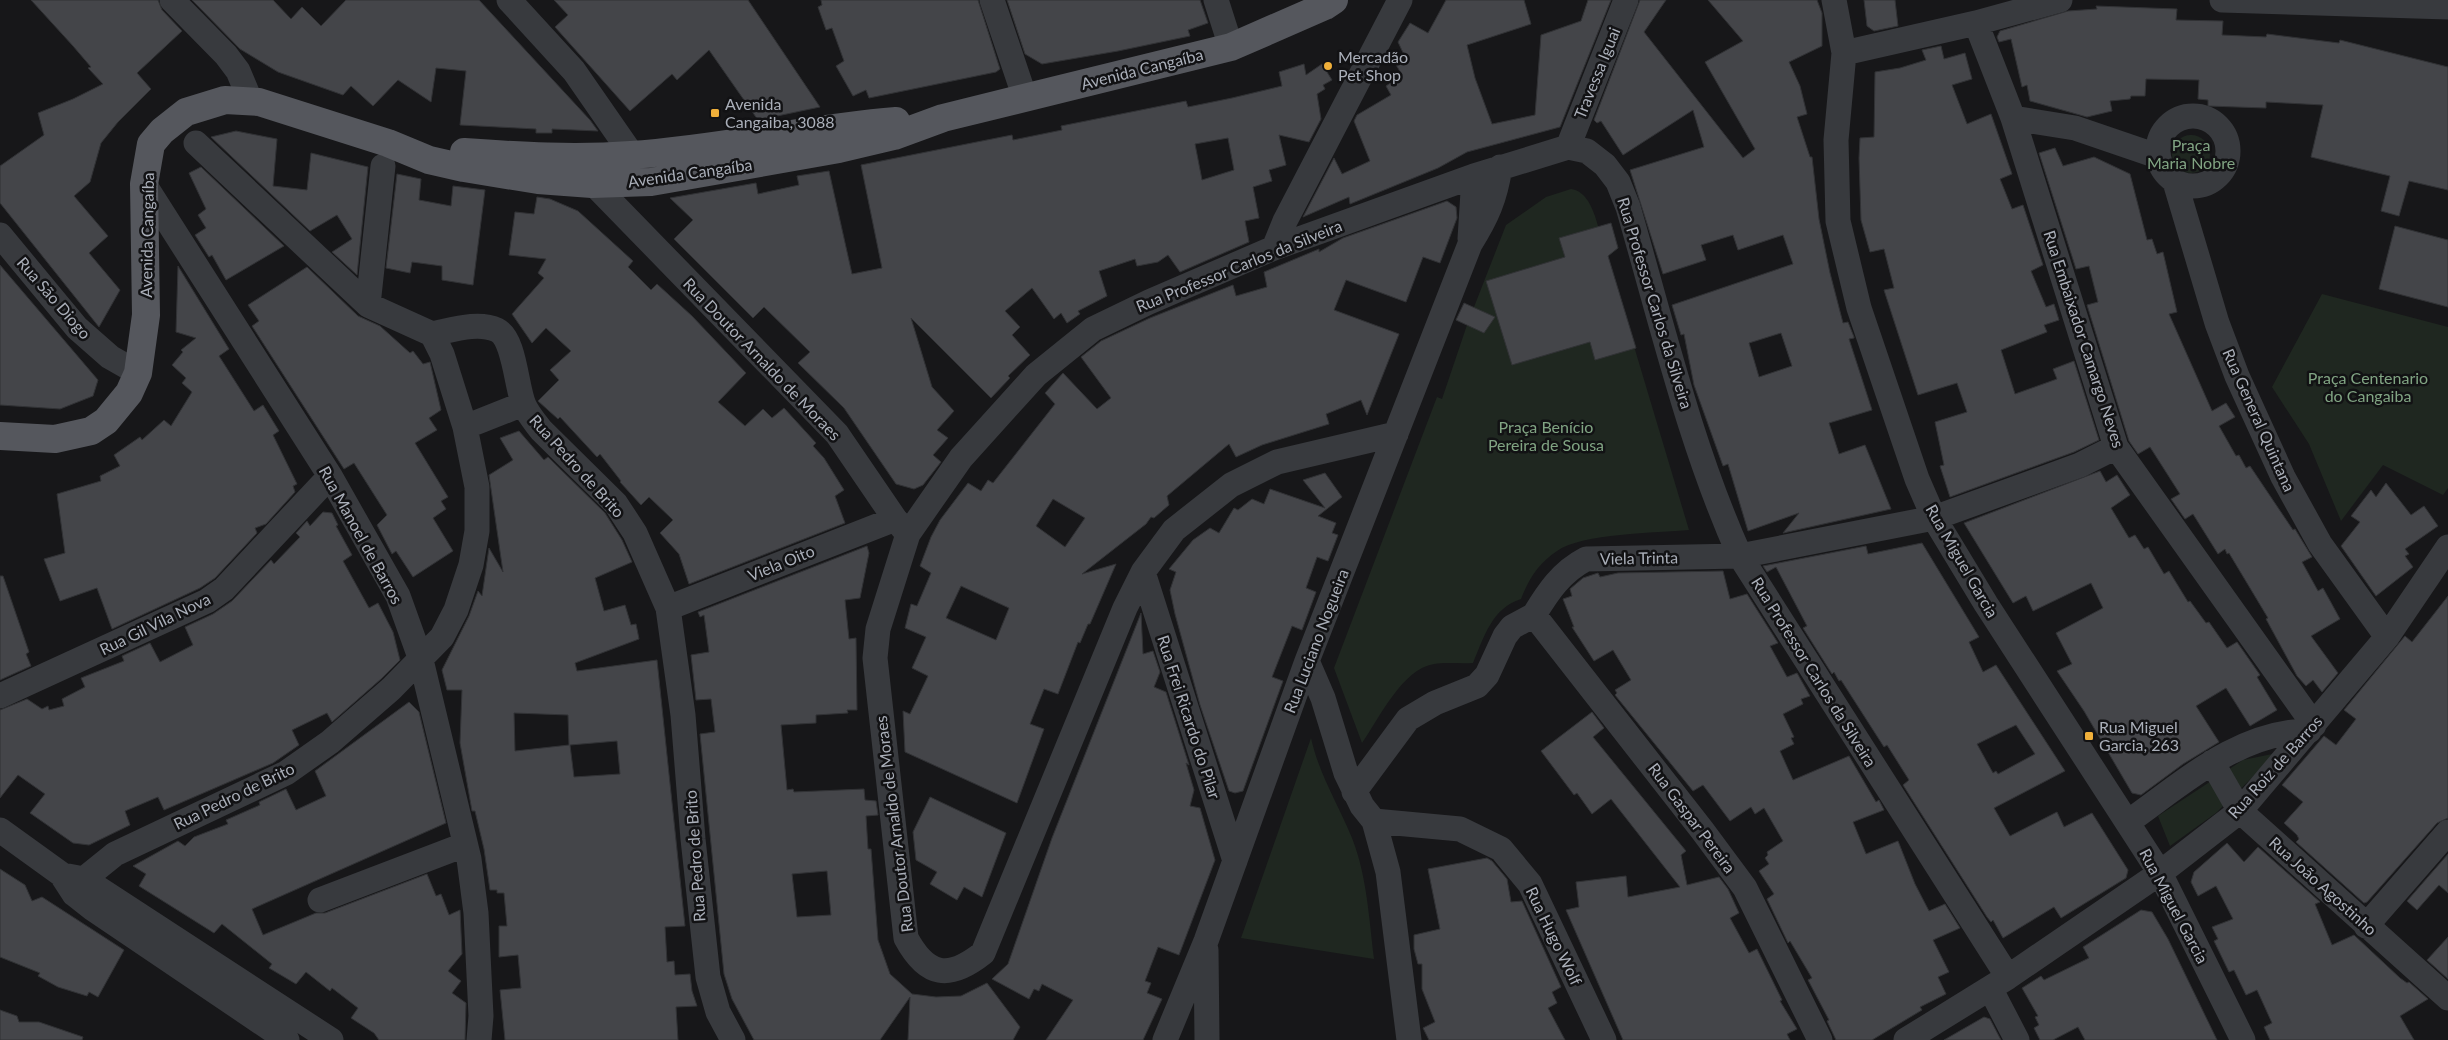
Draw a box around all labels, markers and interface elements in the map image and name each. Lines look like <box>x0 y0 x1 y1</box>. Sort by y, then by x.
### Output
street label: Travessa Iguai <box>1570 24 1623 121</box>
street label: Avenida Cangaíba <box>1079 44 1205 93</box>
place label: Mercadão Pet Shop <box>1338 47 1408 84</box>
marker: Mercadão Pet Shop <box>1322 60 1334 72</box>
place label: Avenida Cangaiba, 3088 <box>725 94 834 131</box>
marker: Avenida Cangaiba, 3088 <box>709 107 721 119</box>
park label: Praça Maria Nobre <box>2147 135 2235 172</box>
street label: Avenida Cangaíba <box>627 154 753 191</box>
street label: Avenida Cangaíba <box>136 172 157 298</box>
street label: Rua Professor Carlos da Silveira <box>1614 195 1697 411</box>
street label: Rua Professor Carlos da Silveira <box>1133 215 1345 316</box>
street label: Rua Embaixador Camargo Neves <box>2040 228 2129 450</box>
street label: Rua São Diogo <box>14 253 95 343</box>
street label: Rua Doutor Arnaldo de Moraes <box>680 274 845 444</box>
street label: Rua General Quintana <box>2219 345 2300 494</box>
park label: Praça Centenario do Cangaiba <box>2308 368 2428 405</box>
street label: Rua Pedro de Brito <box>526 410 629 521</box>
park label: Praça Benício Pereira de Sousa <box>1488 417 1604 454</box>
street label: Rua Manoel de Barros <box>316 463 407 607</box>
street label: Rua Miguel Garcia <box>1922 501 2002 621</box>
street label: Viela Oito <box>745 541 817 584</box>
street label: Viela Trinta <box>1600 547 1678 568</box>
street label: Rua Luciano Nogueira <box>1279 566 1352 716</box>
street label: Rua Professor Carlos da Silveira <box>1748 573 1881 770</box>
street label: Rua Gil Vila Nova <box>96 589 213 659</box>
street label: Rua Frei Ricardo do Pilar <box>1154 633 1225 801</box>
street label: Rua Roiz de Barros <box>2224 711 2326 822</box>
street label: Rua Doutor Arnaldo de Moraes <box>871 715 916 933</box>
place label: Rua Miguel Garcia, 263 <box>2099 717 2179 754</box>
marker: Rua Miguel Garcia, 263 <box>2083 730 2095 742</box>
street label: Rua Pedro de Brito <box>170 758 297 833</box>
street label: Rua Gaspar Pereira <box>1645 759 1740 876</box>
street label: Rua Pedro de Brito <box>680 790 709 923</box>
street label: Rua João Agostinho <box>2266 832 2381 939</box>
street label: Rua Miguel Garcia <box>2136 845 2213 966</box>
street label: Rua Hugo Wolf <box>1522 884 1587 988</box>

